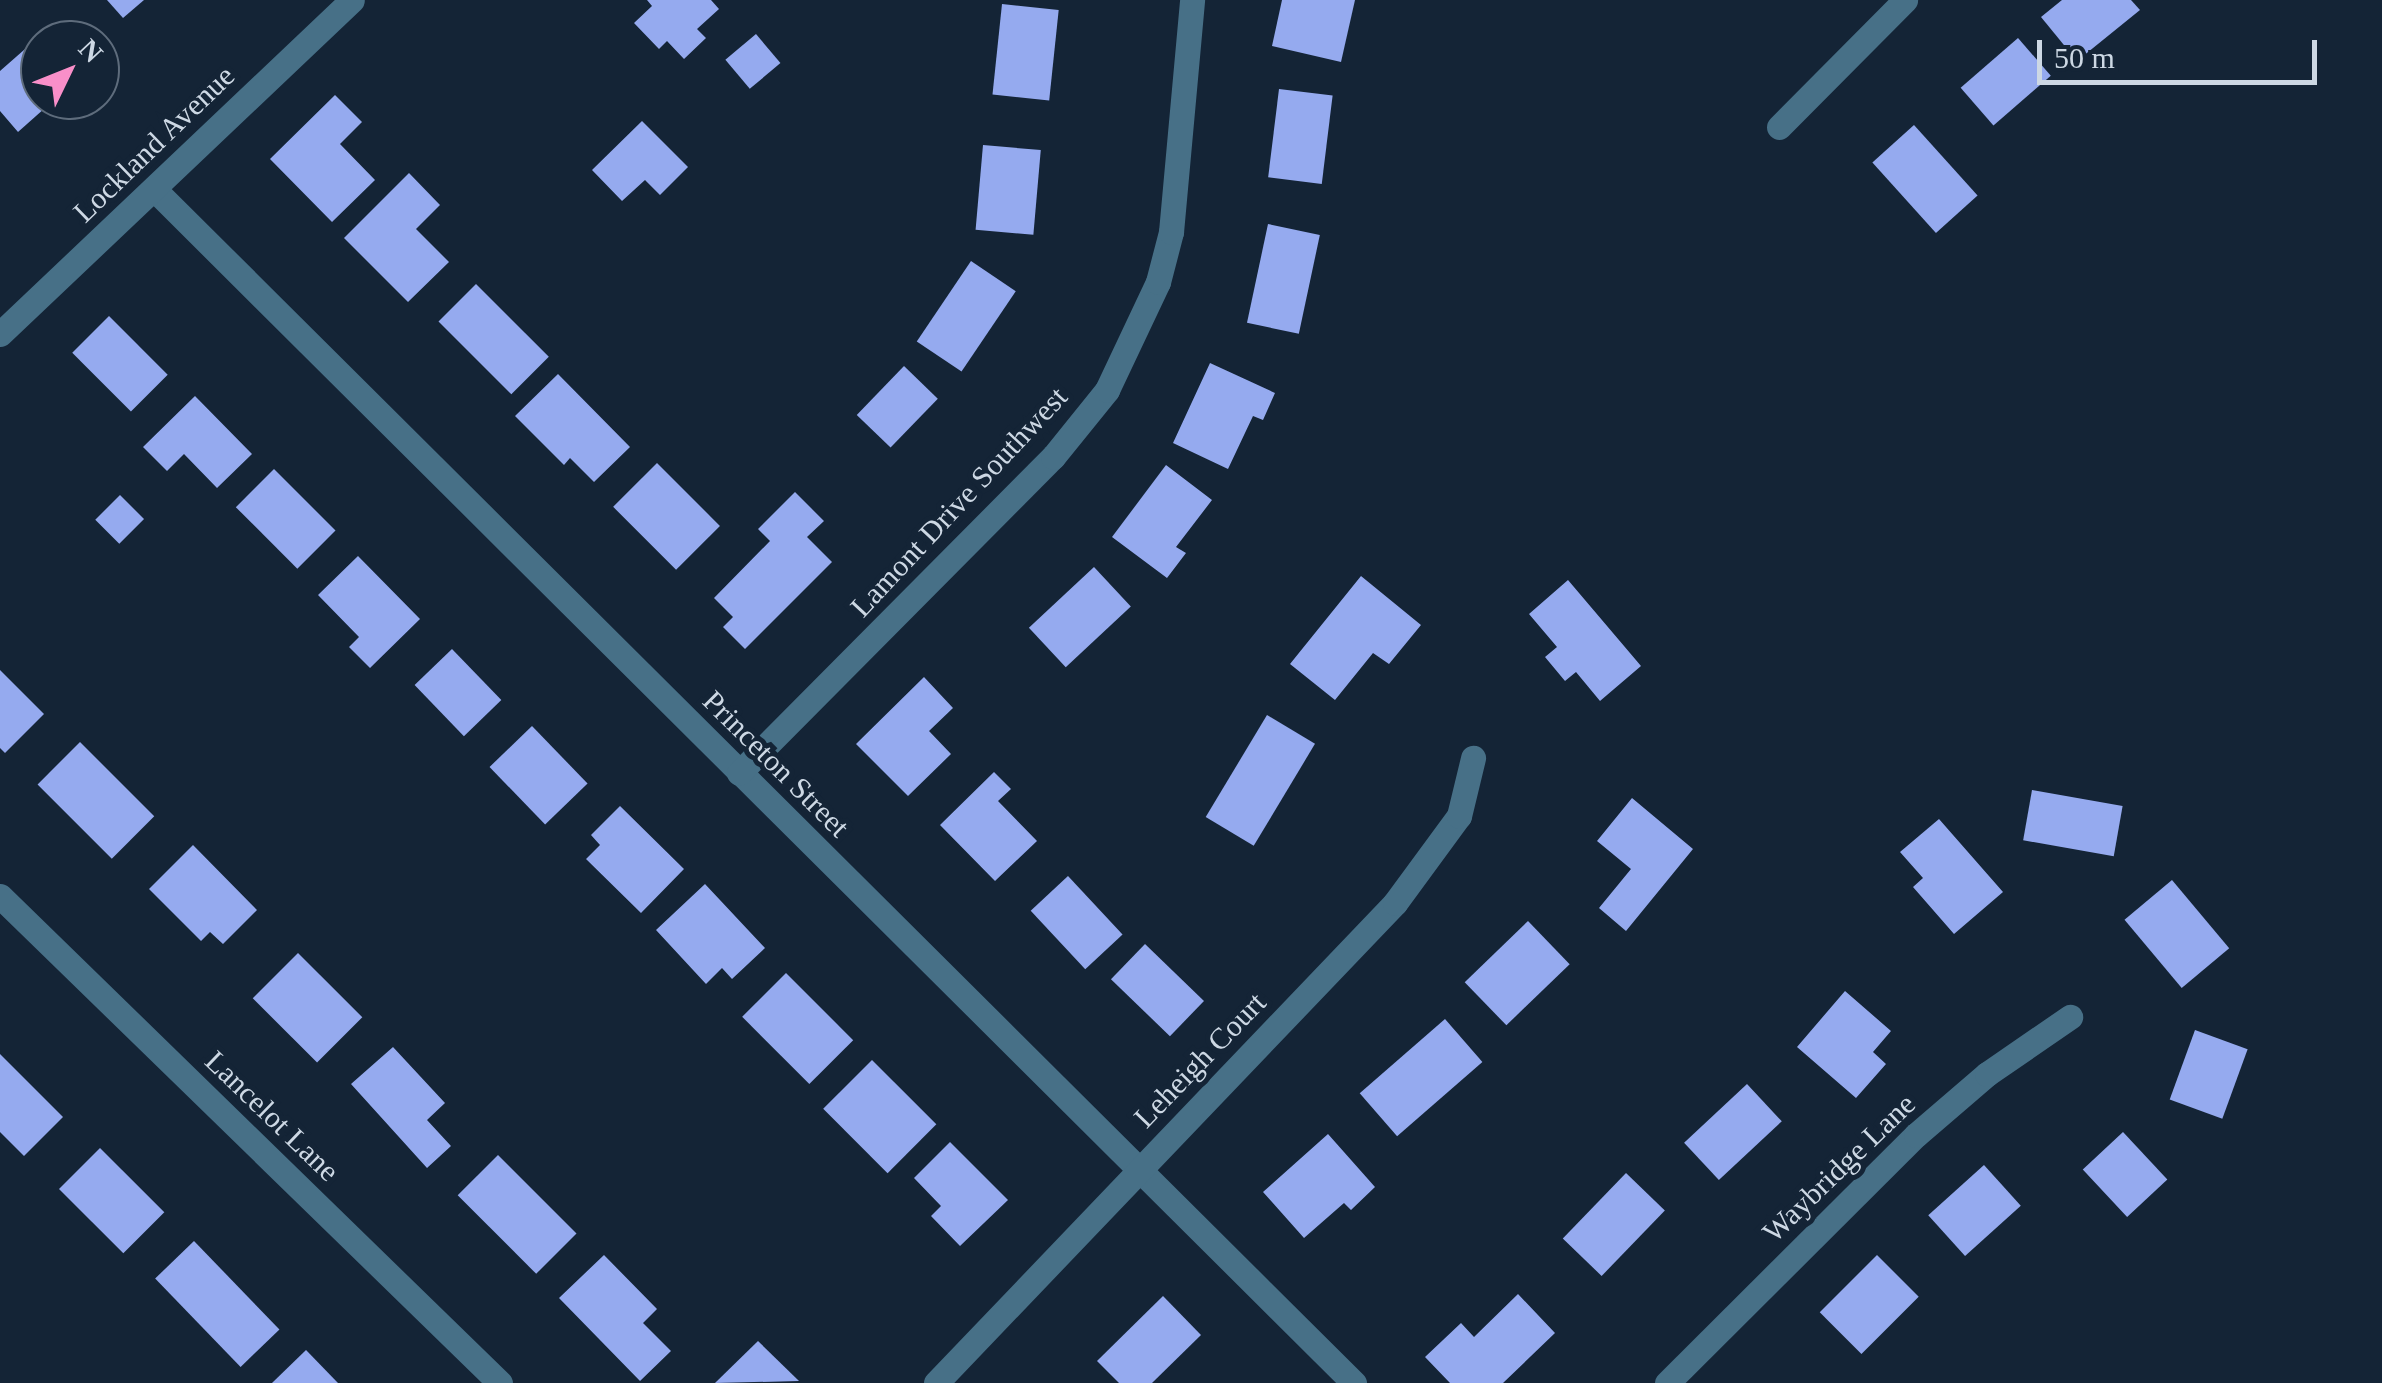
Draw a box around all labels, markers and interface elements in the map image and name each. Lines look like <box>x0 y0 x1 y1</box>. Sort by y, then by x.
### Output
north arrow <box>20 20 120 120</box>
scale bar <box>2042 20 2322 82</box>
text: N <box>73 33 109 69</box>
text: 50 m <box>2054 41 2115 74</box>
street label: Lockland Avenue <box>65 57 243 231</box>
street label: Lamont Drive Southwest <box>843 379 1075 625</box>
street label: Princeton Street <box>695 683 857 845</box>
street label: Leheigh Court <box>1127 985 1273 1135</box>
street label: Lancelot Lane <box>197 1043 347 1189</box>
street label: Waybridge Lane <box>1755 1086 1923 1250</box>

